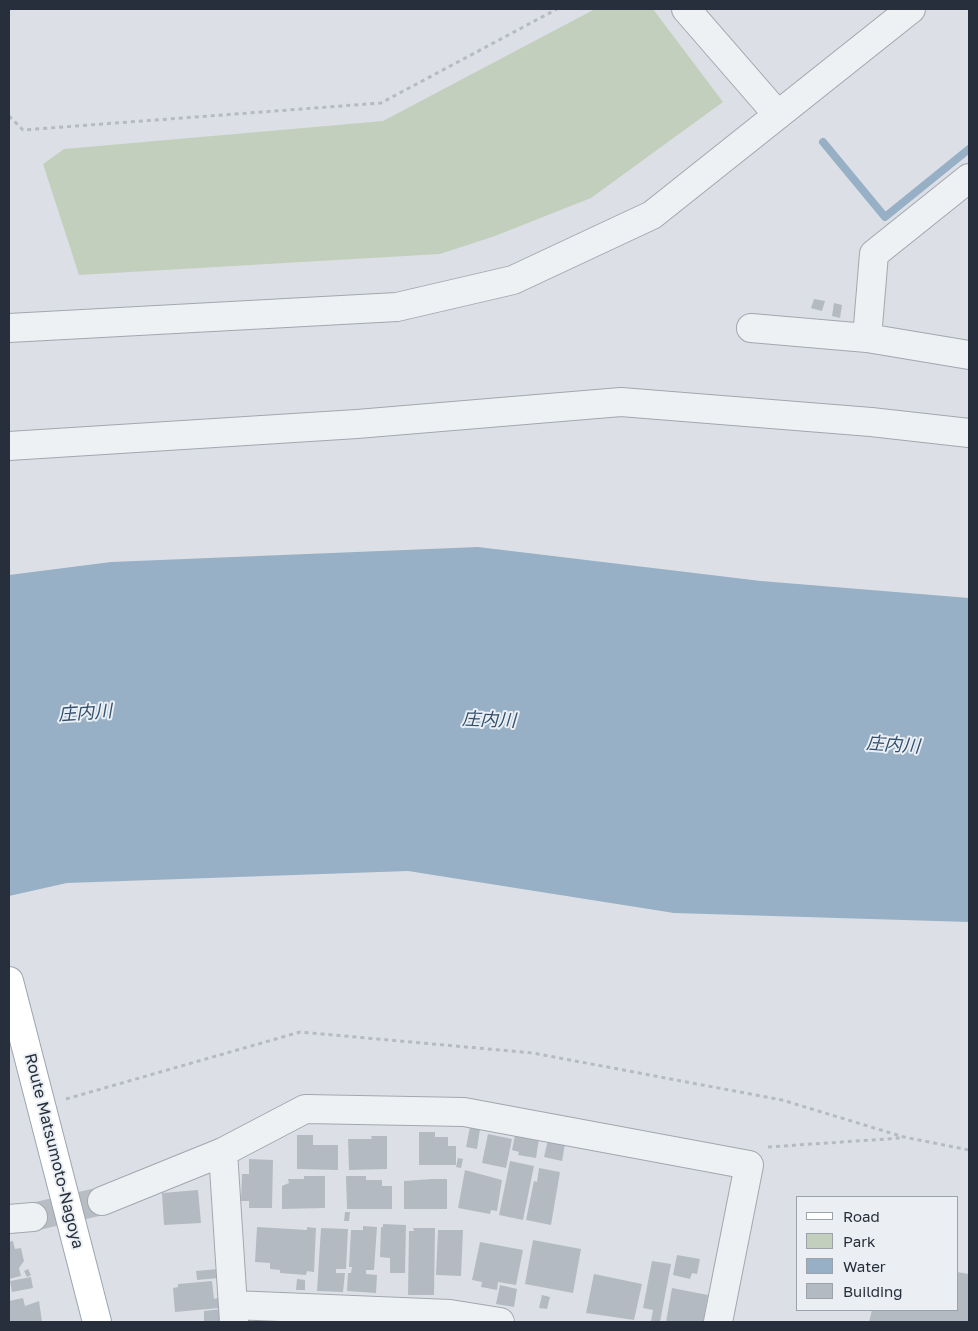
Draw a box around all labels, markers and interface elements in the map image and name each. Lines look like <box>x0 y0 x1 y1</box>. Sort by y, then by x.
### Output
water label: 庄内川 <box>57 700 113 726</box>
water label: 庄内川 <box>462 708 516 732</box>
water label: 庄内川 <box>865 732 921 758</box>
street label: Route Matsumoto-Nagoya <box>20 1051 88 1251</box>
legend <box>796 1196 958 1311</box>
text: Road <box>843 1207 880 1225</box>
text: Park <box>843 1232 875 1250</box>
text: Water <box>843 1257 886 1275</box>
text: Building <box>843 1282 903 1300</box>

